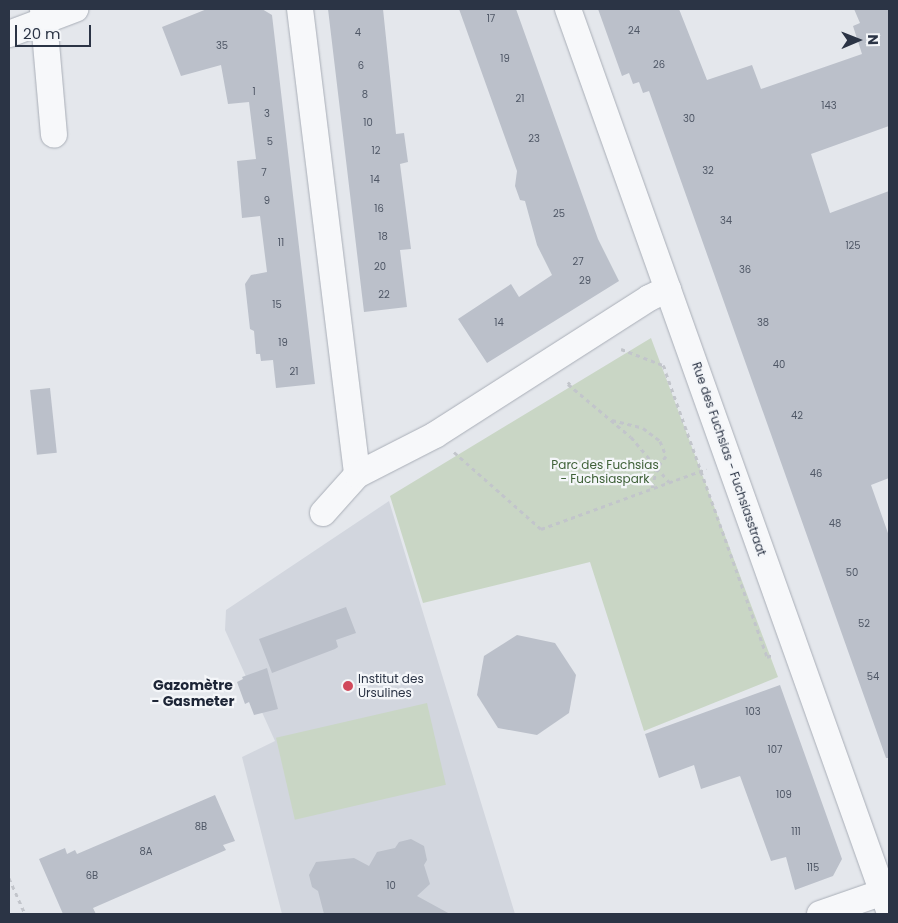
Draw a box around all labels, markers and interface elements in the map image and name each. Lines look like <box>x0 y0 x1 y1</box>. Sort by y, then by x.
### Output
house number: 17 <box>487 13 495 25</box>
scale bar <box>18 15 94 47</box>
north arrow <box>833 15 883 65</box>
text: 20 m <box>23 23 61 44</box>
house number: 24 <box>628 25 640 37</box>
house number: 4 <box>355 27 361 39</box>
text: N <box>863 34 883 45</box>
house number: 35 <box>216 40 228 52</box>
house number: 19 <box>500 53 510 65</box>
house number: 26 <box>653 59 665 71</box>
house number: 6 <box>358 60 364 72</box>
house number: 1 <box>252 86 256 98</box>
house number: 8 <box>362 89 368 101</box>
house number: 21 <box>516 93 524 105</box>
house number: 143 <box>821 100 837 112</box>
house number: 3 <box>264 108 270 120</box>
house number: 30 <box>683 113 695 125</box>
house number: 10 <box>363 117 373 129</box>
house number: 23 <box>528 133 540 145</box>
house number: 5 <box>267 136 273 148</box>
house number: 12 <box>372 145 380 157</box>
house number: 32 <box>702 165 714 177</box>
house number: 7 <box>261 167 267 179</box>
house number: 14 <box>370 174 380 186</box>
house number: 9 <box>264 195 270 207</box>
house number: 16 <box>374 203 384 215</box>
house number: 25 <box>553 208 565 220</box>
house number: 34 <box>720 215 732 227</box>
house number: 18 <box>378 231 388 243</box>
house number: 11 <box>278 237 284 249</box>
house number: 125 <box>845 240 861 252</box>
house number: 27 <box>572 256 584 268</box>
house number: 20 <box>374 261 386 273</box>
house number: 36 <box>739 264 751 276</box>
house number: 29 <box>579 275 591 287</box>
house number: 22 <box>378 289 390 301</box>
house number: 15 <box>272 299 282 311</box>
house number: 14 <box>494 317 504 329</box>
house number: 38 <box>757 317 769 329</box>
house number: 19 <box>278 337 288 349</box>
house number: 40 <box>773 359 785 371</box>
street label: Rue des Fuchsias - Fuchsiasstraat <box>689 360 769 558</box>
house number: 21 <box>290 366 298 378</box>
house number: 42 <box>791 410 803 422</box>
park label: Parc des Fuchsias - Fuchsiaspark <box>551 458 659 486</box>
house number: 46 <box>810 468 822 480</box>
house number: 48 <box>829 518 841 530</box>
house number: 50 <box>846 567 858 579</box>
house number: 52 <box>858 618 870 630</box>
house number: 54 <box>867 671 879 683</box>
place label: Institut des Ursulines <box>358 672 424 700</box>
district label: Gazomètre - Gasmeter <box>152 677 234 710</box>
marker: Institut des Ursulines <box>342 680 354 692</box>
house number: 103 <box>745 706 761 718</box>
house number: 107 <box>768 744 782 756</box>
house number: 109 <box>776 789 792 801</box>
house number: 8B <box>195 821 207 833</box>
house number: 111 <box>791 826 801 838</box>
house number: 8A <box>139 846 153 858</box>
house number: 115 <box>807 862 819 874</box>
house number: 6B <box>86 870 98 882</box>
house number: 10 <box>386 880 396 892</box>

